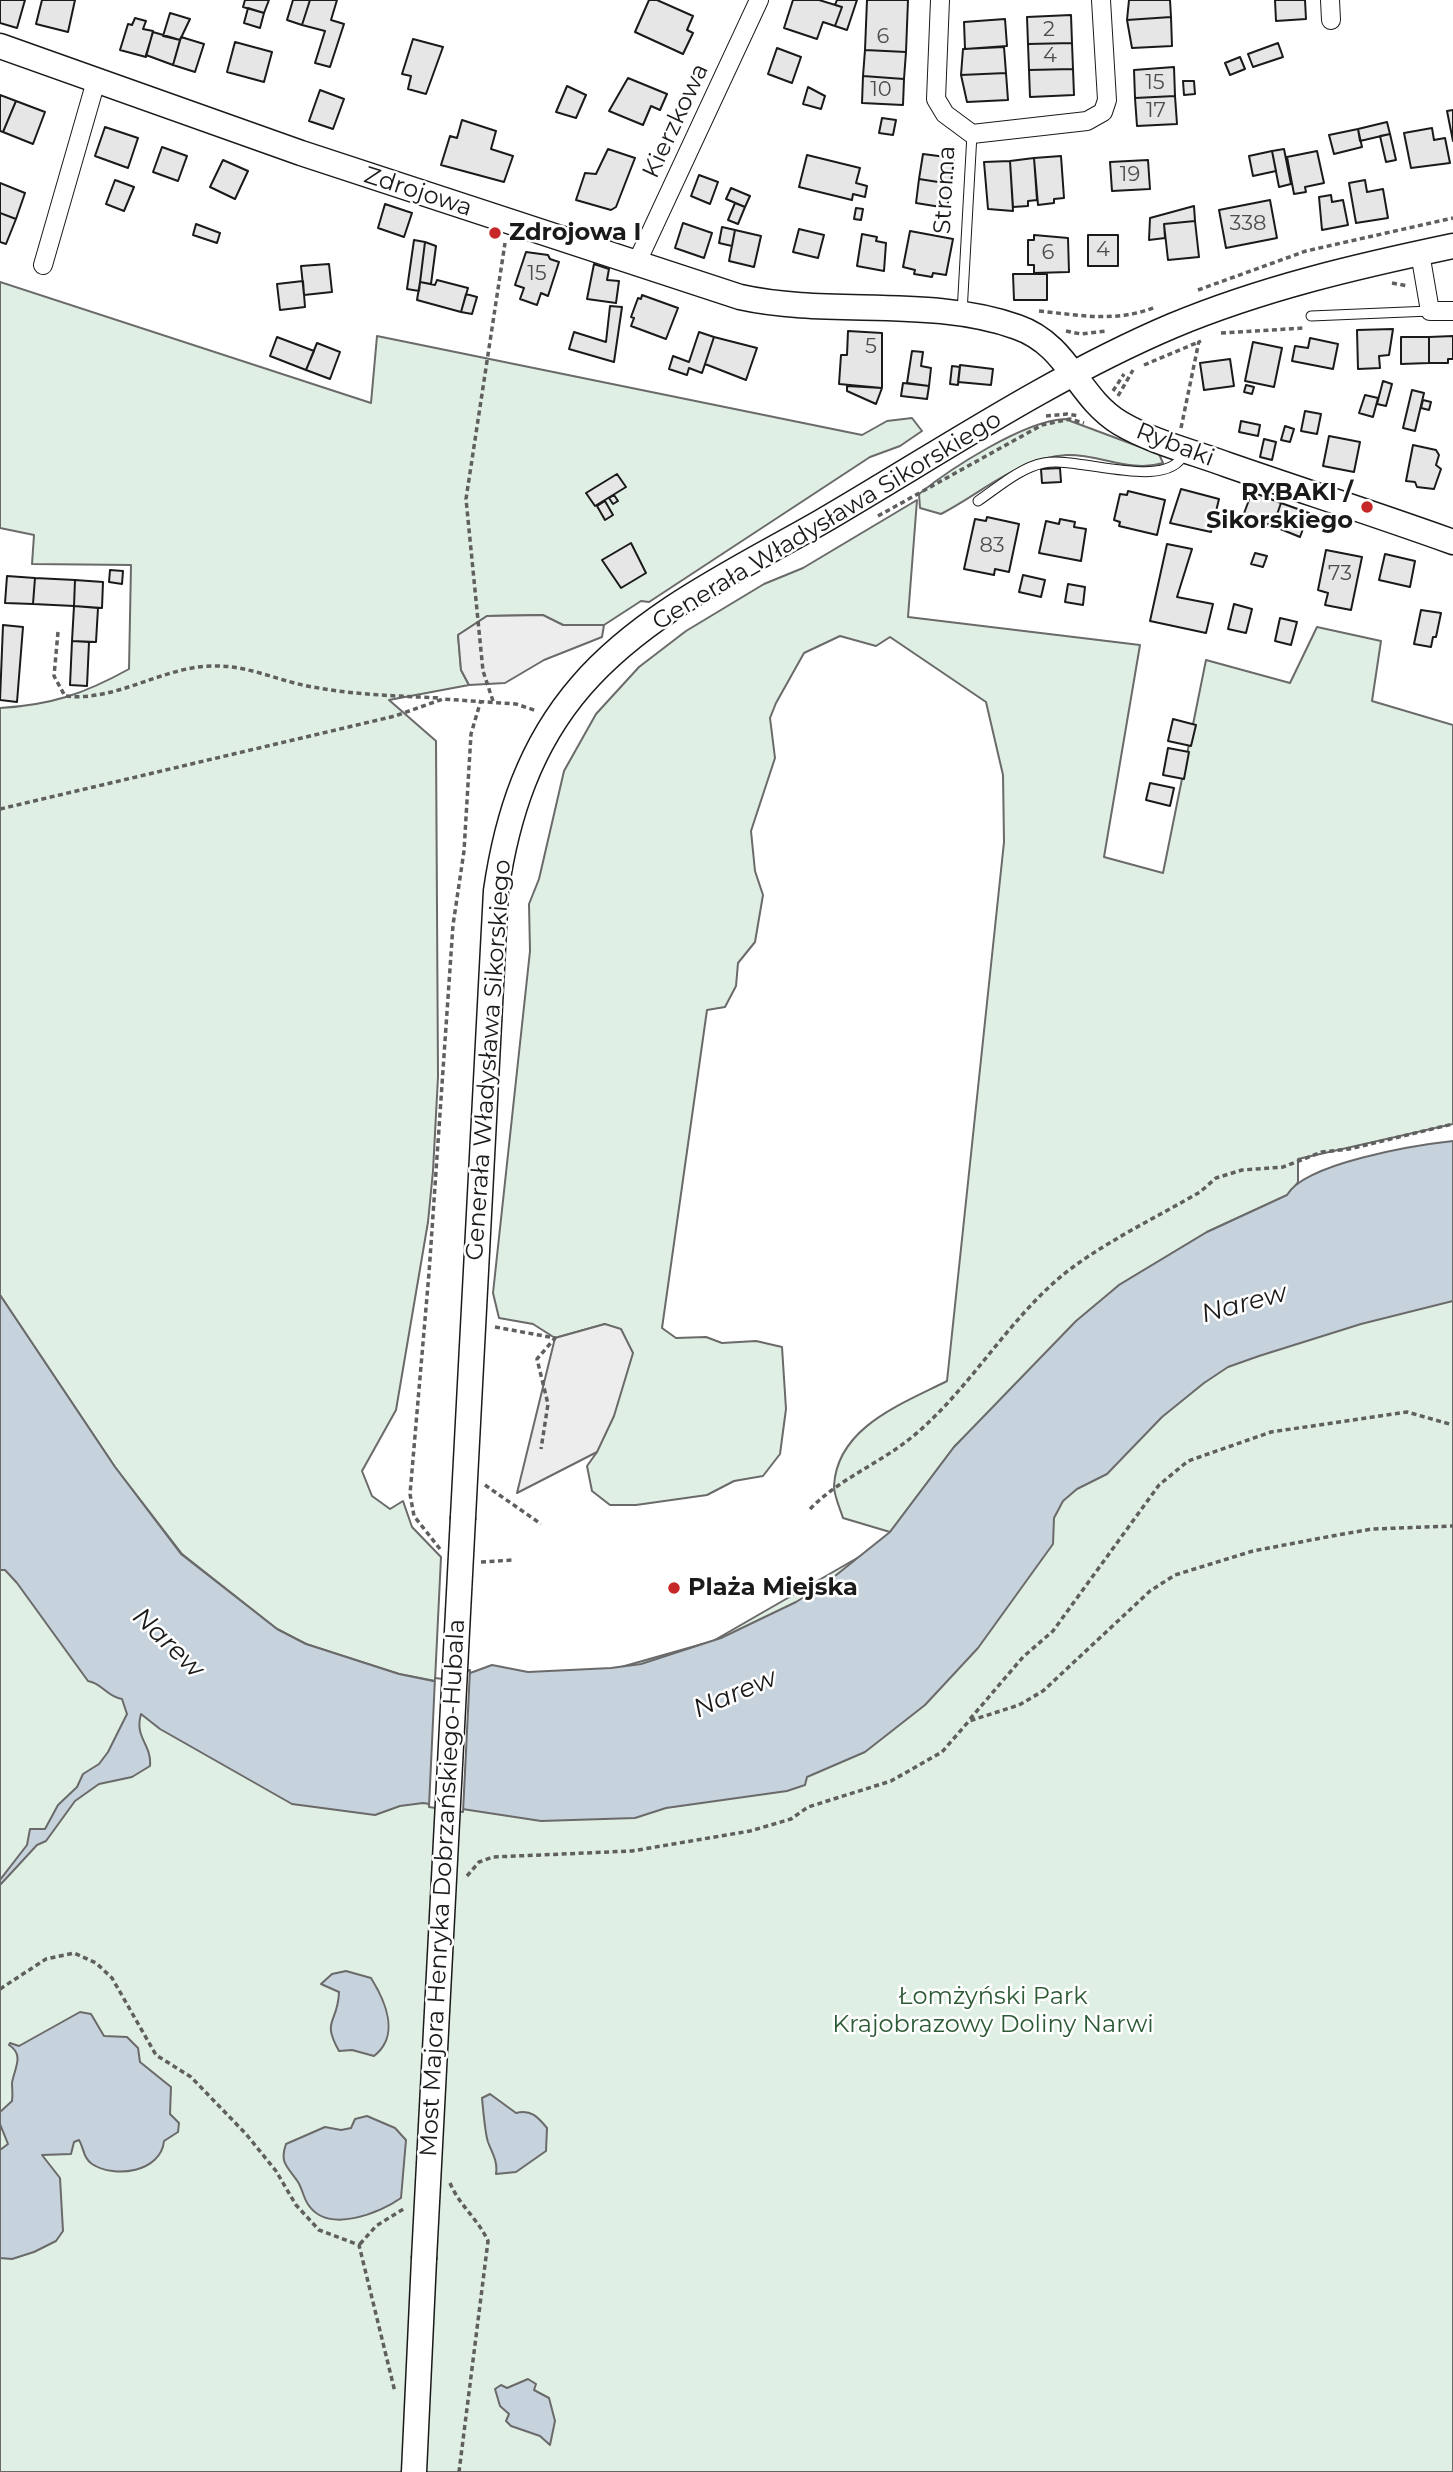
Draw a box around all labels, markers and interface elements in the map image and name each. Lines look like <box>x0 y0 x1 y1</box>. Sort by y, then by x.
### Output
house number: 2 <box>1043 17 1055 43</box>
house number: 6 <box>877 24 889 50</box>
house number: 4 <box>1043 43 1057 69</box>
street label: Kierzkowa <box>637 59 715 183</box>
house number: 15 <box>1145 70 1165 96</box>
house number: 10 <box>870 77 892 103</box>
house number: 17 <box>1146 98 1166 124</box>
street label: Stroma <box>928 145 962 235</box>
street label: Zdrojowa <box>360 161 476 223</box>
house number: 19 <box>1120 162 1140 188</box>
house number: 338 <box>1230 211 1266 237</box>
place label: Zdrojowa I <box>509 219 641 247</box>
marker: Zdrojowa I <box>487 225 503 241</box>
house number: 4 <box>1096 237 1110 263</box>
house number: 6 <box>1042 240 1054 266</box>
house number: 15 <box>527 261 547 287</box>
house number: 5 <box>865 334 877 360</box>
street label: Generała Władysława Sikorskiego <box>647 405 1007 637</box>
street label: Rybaki <box>1132 417 1218 473</box>
place label: RYBAKI / Sikorskiego <box>1206 479 1353 535</box>
marker: RYBAKI / Sikorskiego <box>1359 499 1375 515</box>
house number: 83 <box>979 533 1005 559</box>
house number: 73 <box>1328 561 1352 587</box>
street label: Generała Władysława Sikorskiego <box>461 859 517 1261</box>
water label: Narew <box>1198 1278 1290 1330</box>
place label: Plaża Miejska <box>688 1574 858 1602</box>
marker: Plaża Miejska <box>666 1580 682 1596</box>
water label: Narew <box>126 1602 210 1684</box>
street label: Most Majora Henryka Dobrzańskiego-Hubala <box>415 1618 471 2158</box>
water label: Narew <box>689 1663 781 1725</box>
park label: Łomżyński Park Krajobrazowy Doliny Narwi <box>832 1983 1154 2039</box>

